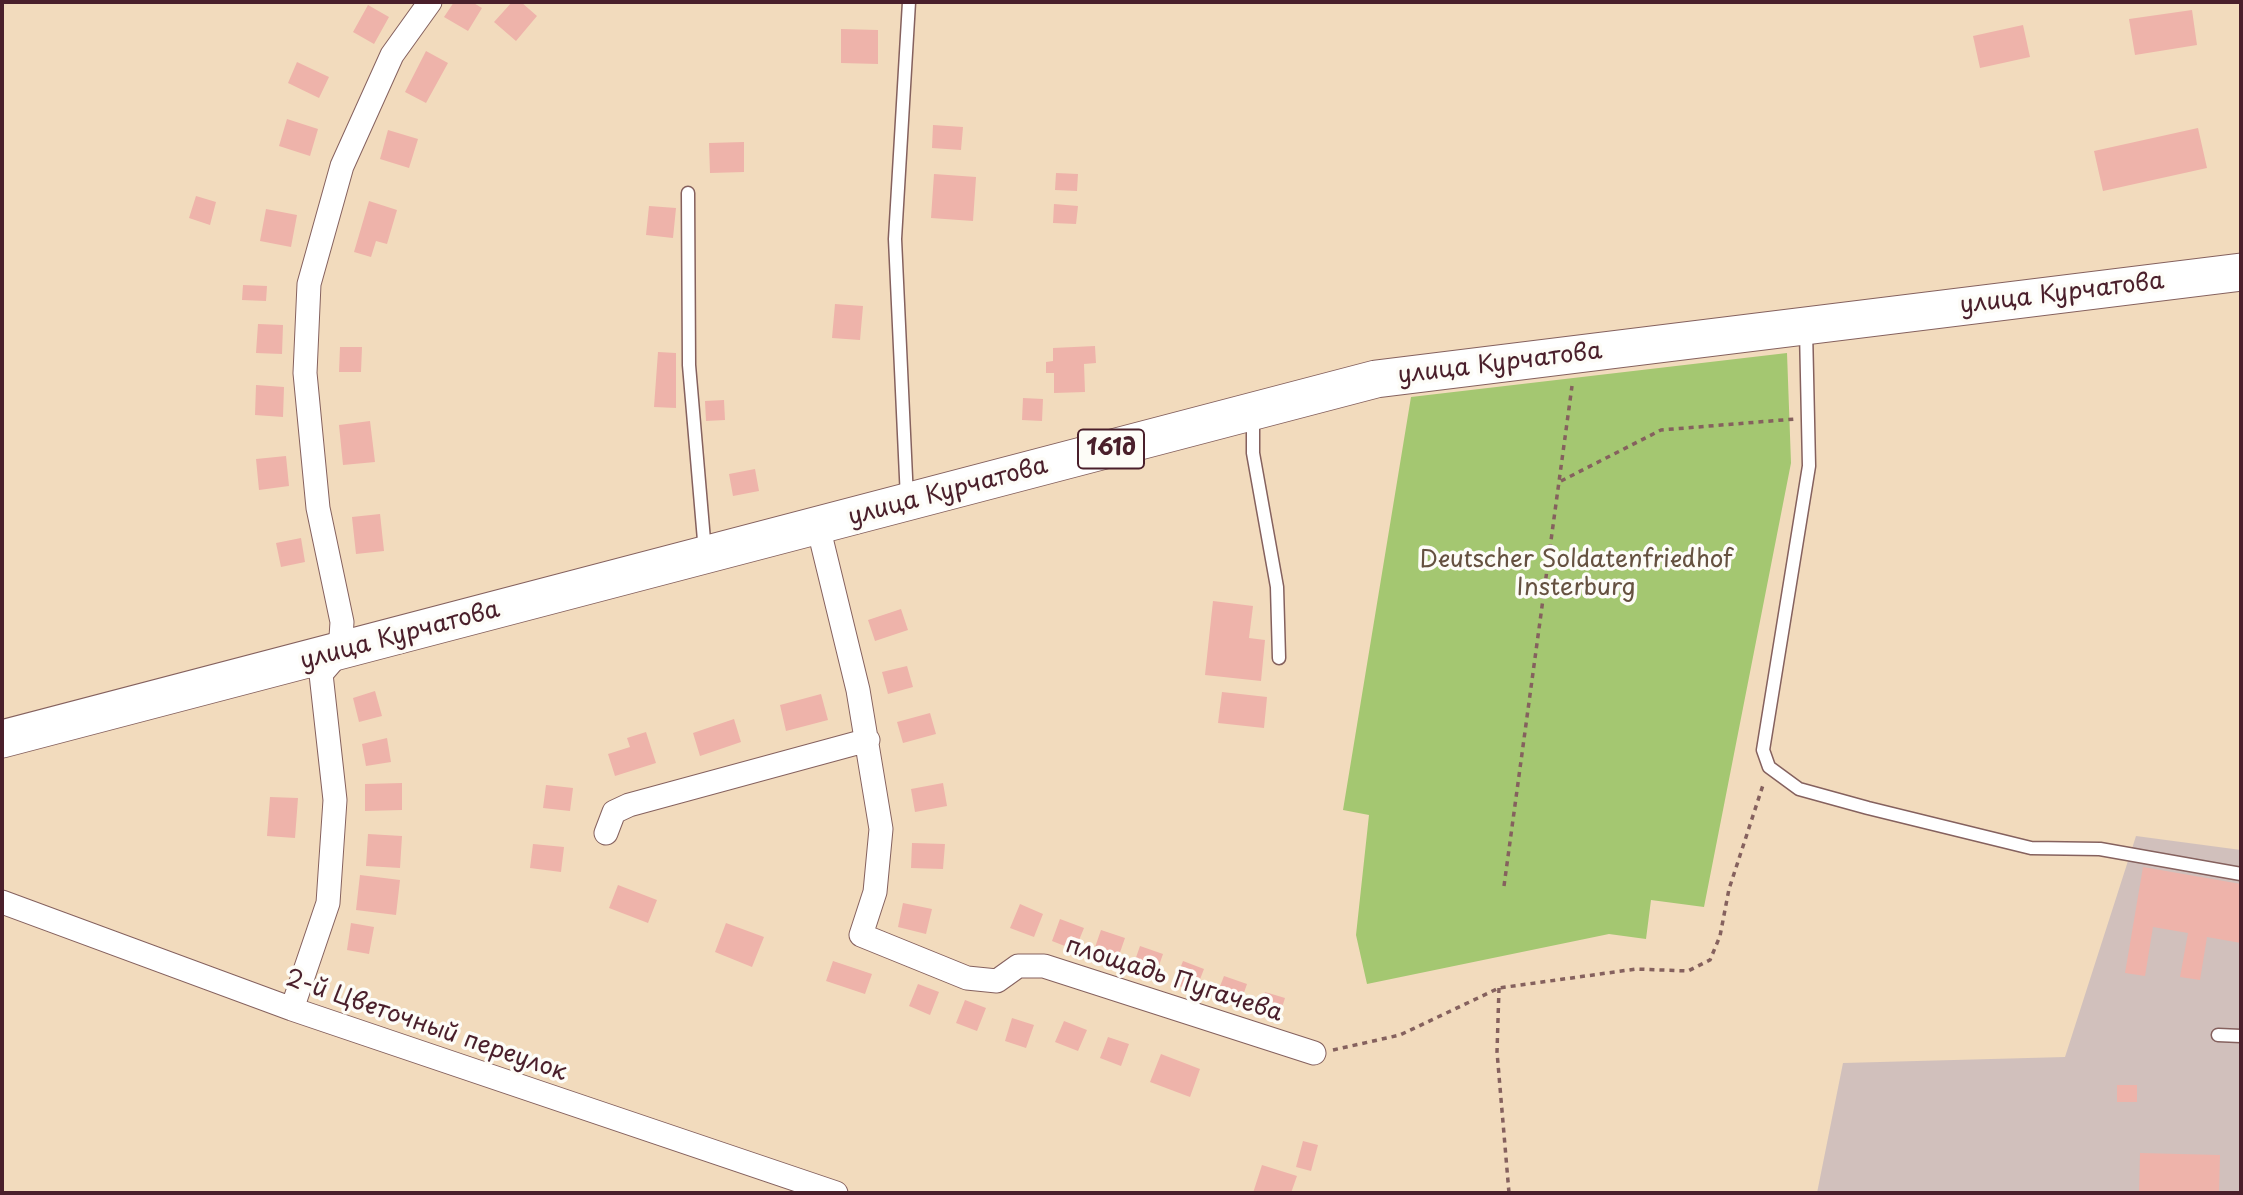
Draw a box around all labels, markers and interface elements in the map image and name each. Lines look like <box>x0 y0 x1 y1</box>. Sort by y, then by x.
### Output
street label: улица Курчатова <box>1958 267 2166 321</box>
street label: улица Курчатова <box>1396 337 1604 391</box>
road number: 161д <box>1078 430 1144 468</box>
street label: улица Курчатова <box>845 451 1051 533</box>
park label: Deutscher Soldatenfriedhof Insterburg <box>1420 546 1732 602</box>
street label: улица Курчатова <box>297 595 503 677</box>
street label: площадь Пугачева <box>1062 931 1286 1029</box>
street label: 2-й Цветочный переулок <box>281 964 571 1088</box>

